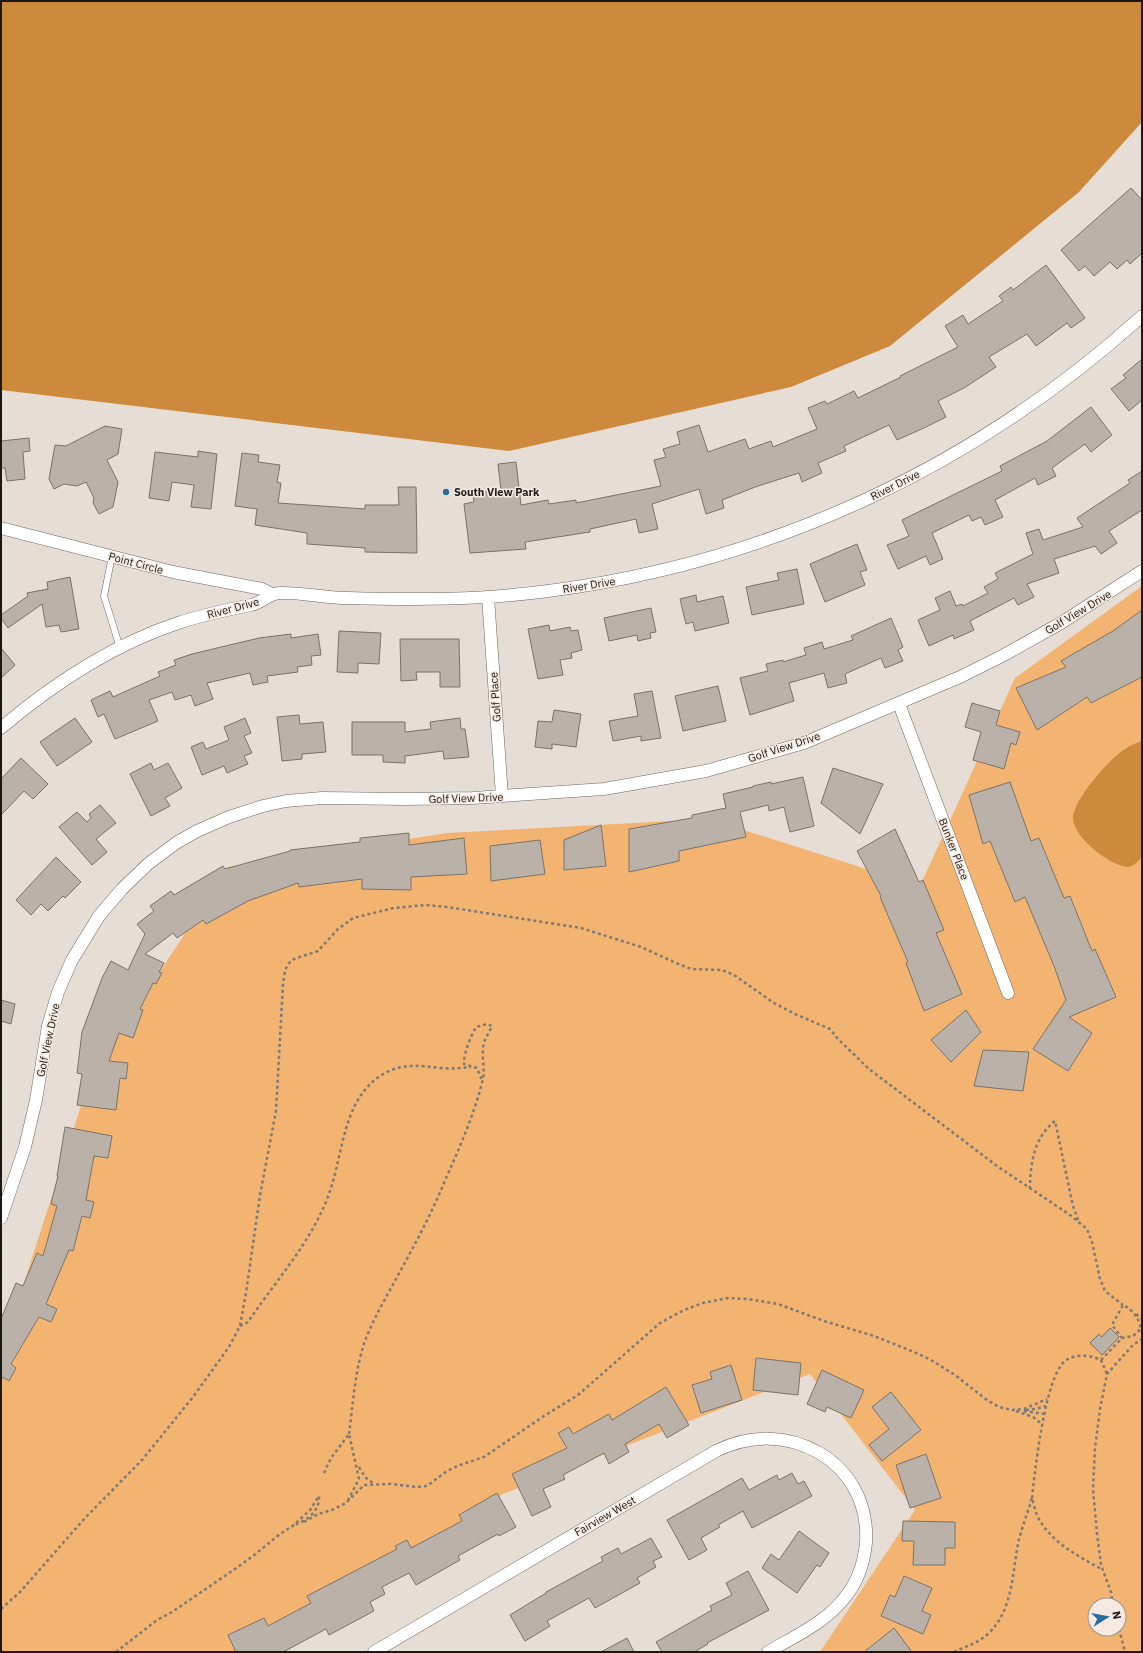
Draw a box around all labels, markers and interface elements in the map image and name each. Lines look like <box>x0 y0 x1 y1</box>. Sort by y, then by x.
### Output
street label: River Drive <box>868 467 922 503</box>
place label: South View Park <box>454 485 540 499</box>
marker: South View Park <box>441 487 451 497</box>
street label: Point Circle <box>107 549 165 577</box>
street label: River Drive <box>562 574 616 596</box>
street label: Golf View Drive <box>1042 587 1114 637</box>
street label: River Drive <box>205 594 261 622</box>
street label: Golf Place <box>486 672 504 722</box>
street label: Golf View Drive <box>746 729 822 765</box>
street label: Golf View Drive <box>428 790 504 806</box>
street label: Bunker Place <box>936 816 972 882</box>
street label: Golf View Drive <box>33 1002 63 1078</box>
street label: Fairview West <box>572 1493 638 1539</box>
north arrow <box>1087 1597 1127 1637</box>
text: N <box>1109 1610 1124 1620</box>

